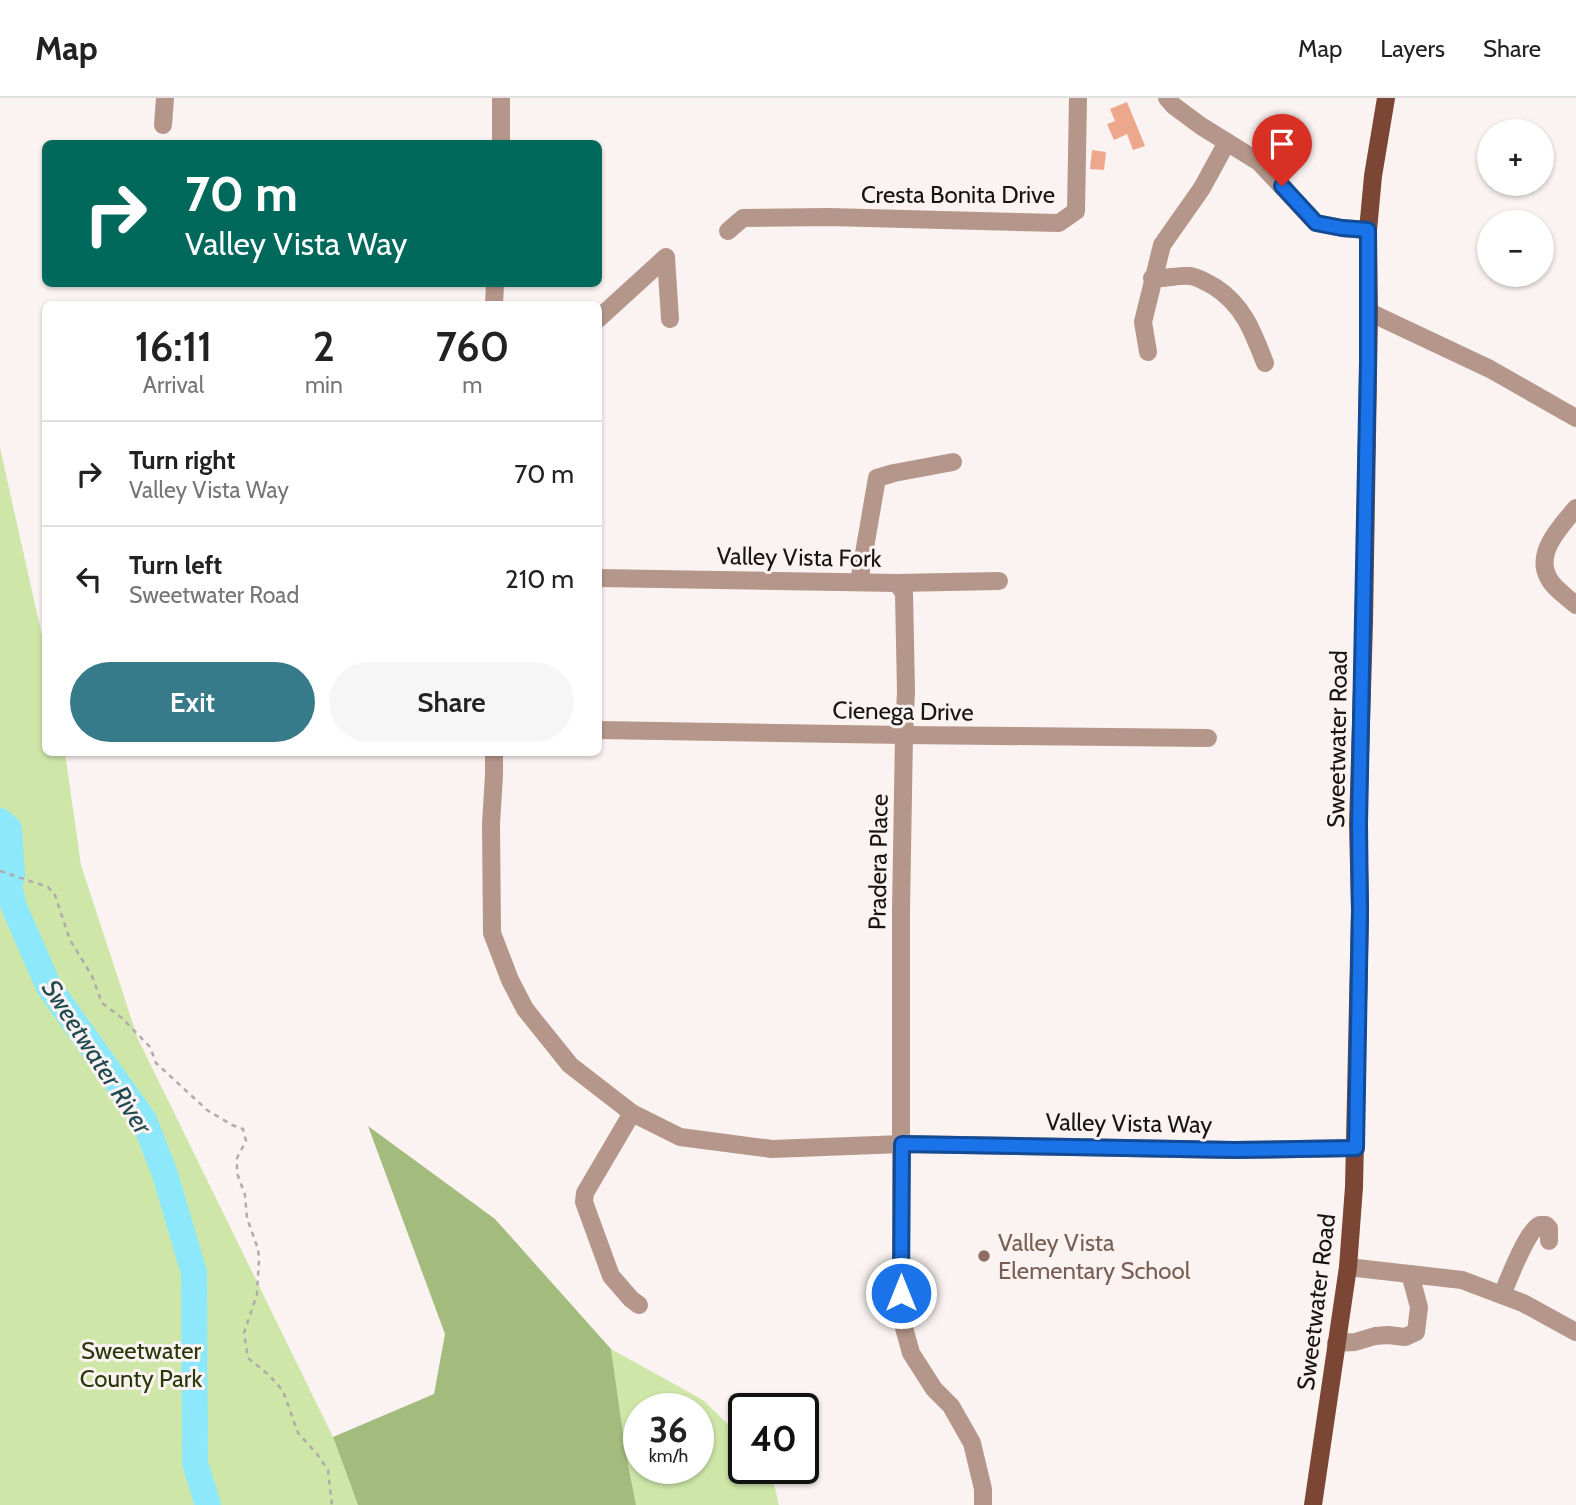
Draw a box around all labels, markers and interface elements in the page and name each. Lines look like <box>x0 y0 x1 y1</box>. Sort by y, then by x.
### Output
text: Map <box>35 28 98 68</box>
text: Map <box>1298 34 1342 63</box>
text: Layers <box>1380 34 1445 63</box>
text: Share <box>1483 34 1541 63</box>
pin <box>1252 114 1312 186</box>
map controls <box>1477 119 1554 287</box>
button: + <box>1477 119 1554 196</box>
icon: arrive <box>1263 125 1301 163</box>
text: 70 m <box>185 164 298 223</box>
icon: right <box>70 168 161 259</box>
street label: Cresta Bonita Drive <box>861 180 1055 209</box>
button: − <box>1477 210 1554 287</box>
text: Valley Vista Way <box>185 224 407 263</box>
text: 16:11 <box>135 320 212 372</box>
text: 2 <box>313 320 335 372</box>
text: 760 <box>436 320 509 372</box>
text: Arrival <box>143 371 204 399</box>
text: min <box>305 371 343 399</box>
text: m <box>462 371 482 399</box>
text: Turn right <box>129 444 235 476</box>
icon: right <box>70 455 108 493</box>
text: 70 m <box>514 458 574 490</box>
text: Valley Vista Way <box>129 476 289 504</box>
street label: Valley Vista Fork <box>716 541 882 573</box>
text: Turn left <box>129 549 222 581</box>
icon: left <box>70 560 108 598</box>
text: 210 m <box>505 563 574 595</box>
text: Sweetwater Road <box>129 581 299 609</box>
street label: Sweetwater Road <box>1321 650 1353 828</box>
button: Exit <box>70 662 315 742</box>
button: Share <box>329 662 574 742</box>
street label: Cienega Drive <box>832 695 974 727</box>
street label: Pradera Place <box>862 794 894 930</box>
water label: Sweetwater River <box>35 974 159 1141</box>
street label: Valley Vista Way <box>1045 1107 1213 1139</box>
street label: Sweetwater Road <box>1291 1212 1341 1392</box>
place label: Valley Vista Elementary School <box>998 1228 1191 1285</box>
marker: Valley Vista Elementary School <box>976 1248 992 1264</box>
position arrow <box>864 1256 938 1330</box>
park label: Sweetwater County Park <box>80 1336 202 1393</box>
speed limit sign: 40 <box>728 1393 819 1484</box>
text: 36 <box>649 1408 688 1451</box>
text: km/h <box>649 1445 688 1467</box>

